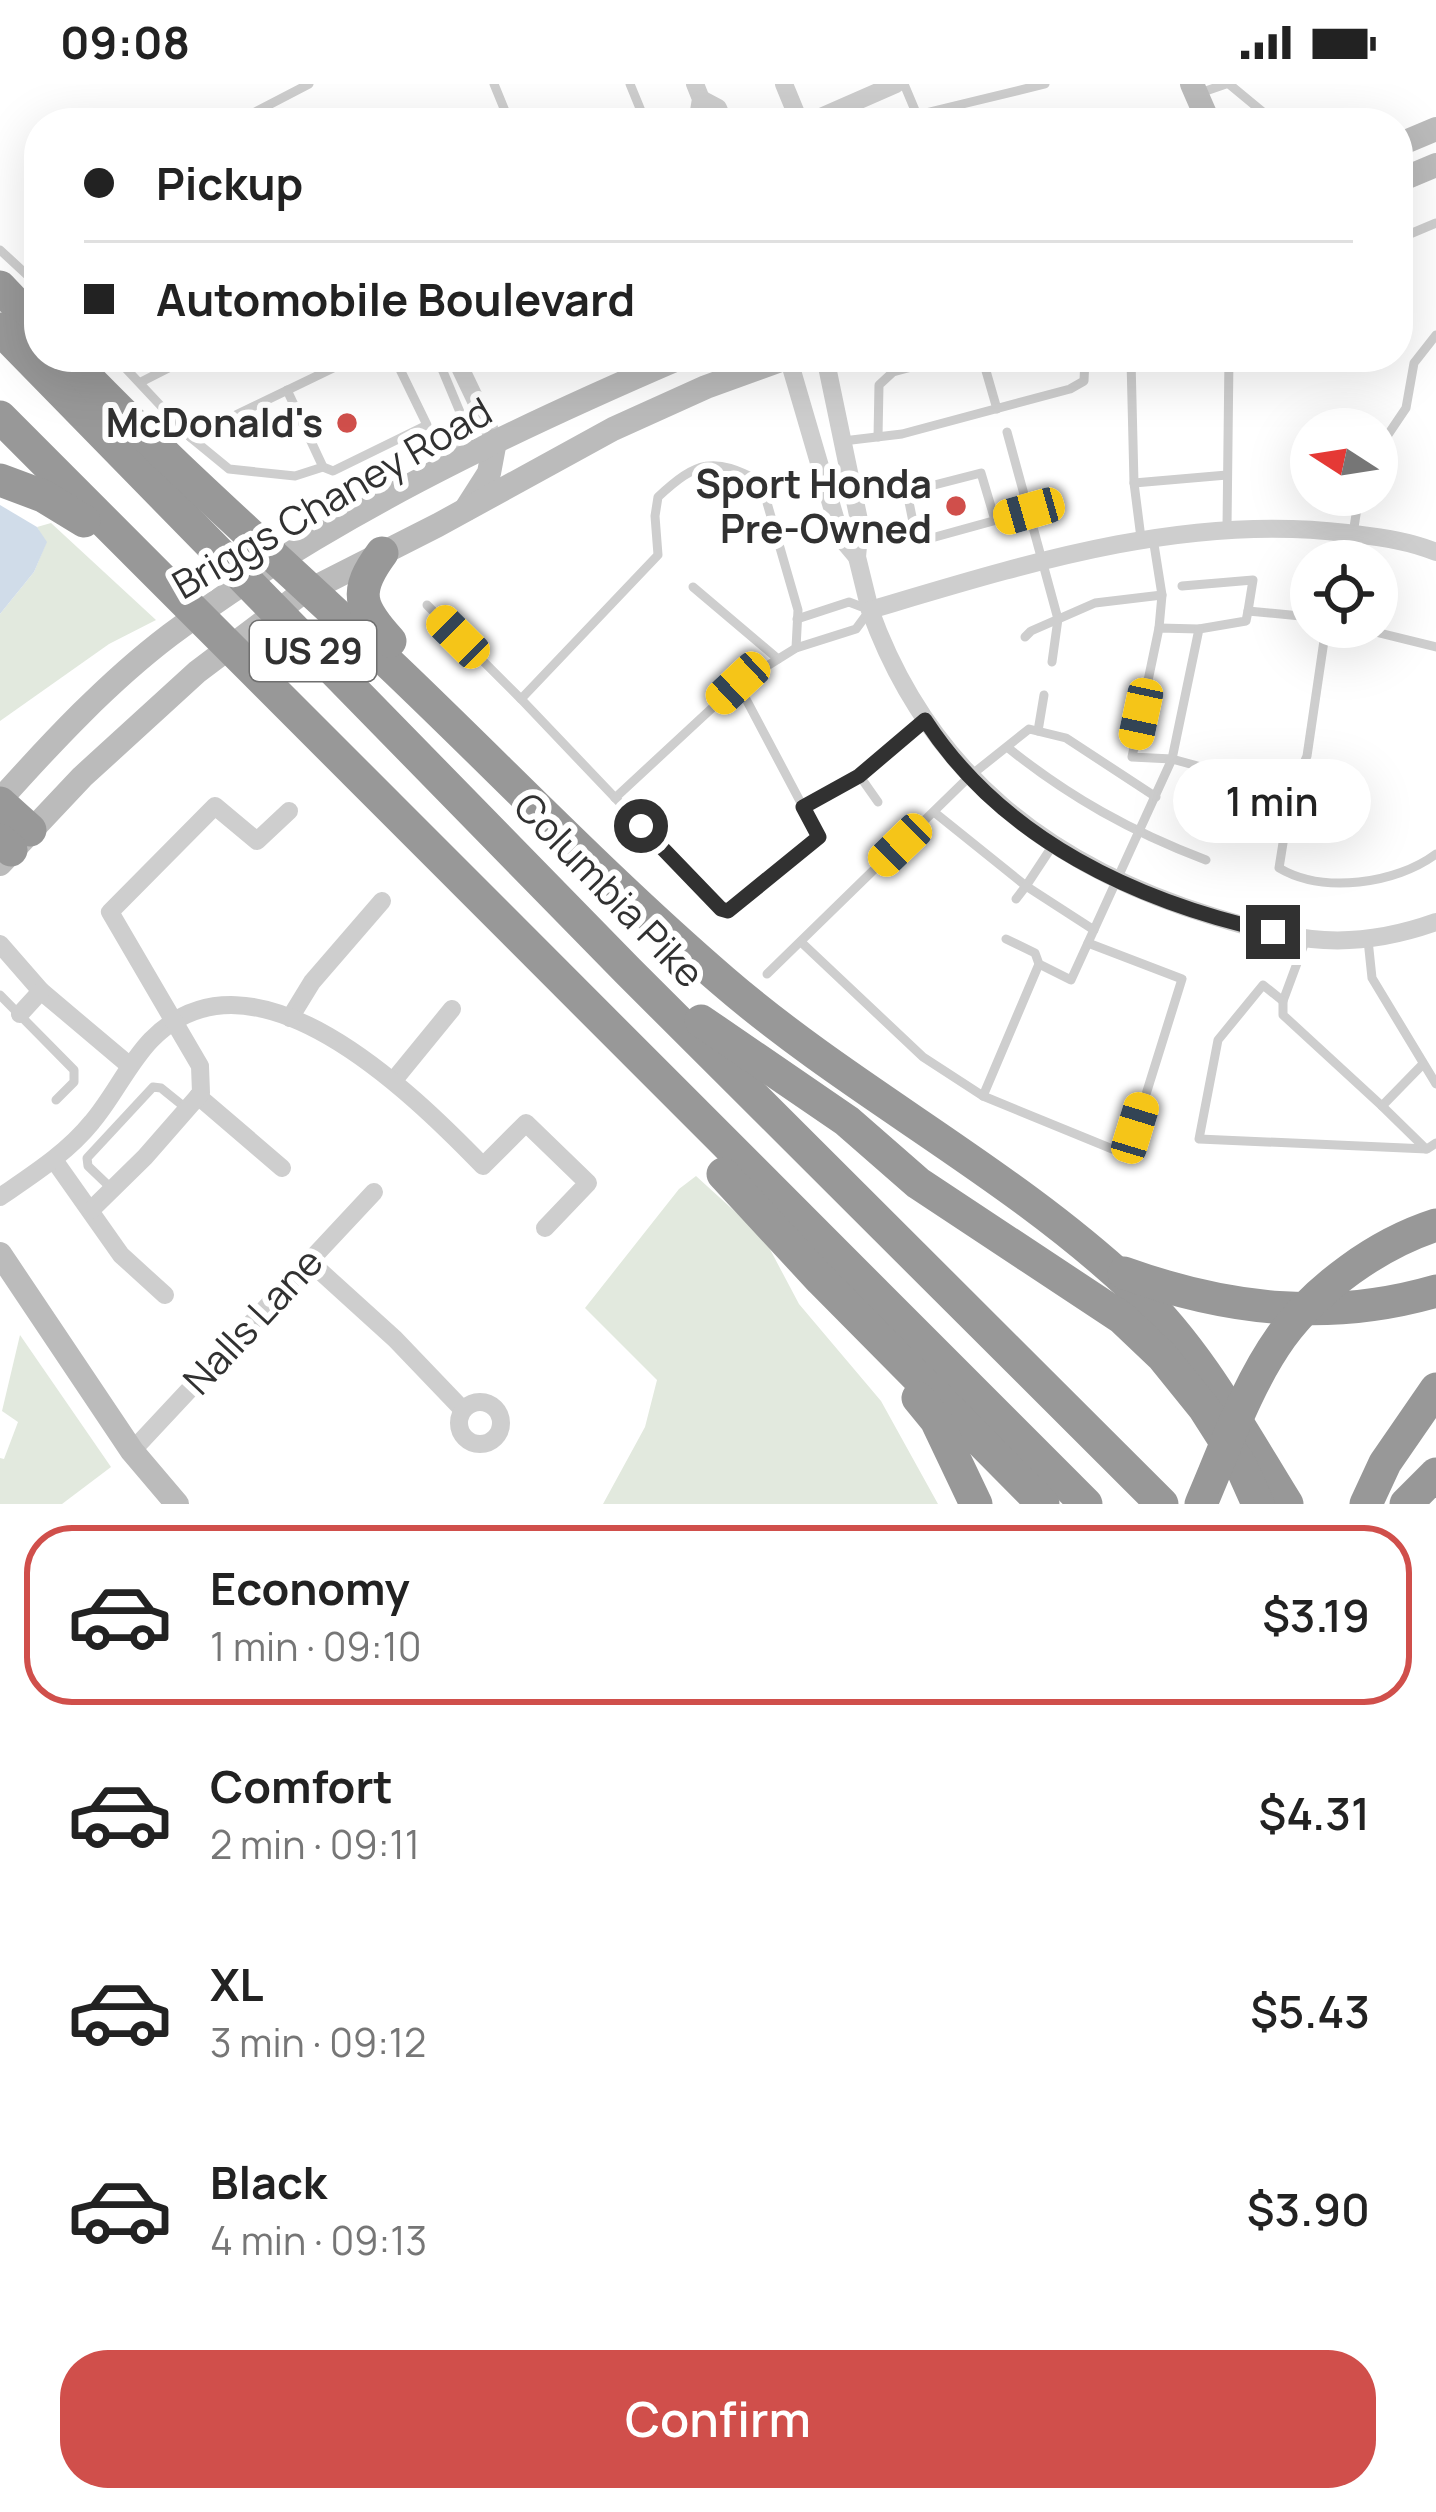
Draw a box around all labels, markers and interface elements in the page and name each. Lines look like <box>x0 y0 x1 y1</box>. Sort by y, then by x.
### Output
text: 09:08 <box>60 11 190 73</box>
text: Pickup <box>156 152 303 214</box>
text: Automobile Boulevard <box>156 268 635 330</box>
street label: Briggs Chaney Road <box>162 384 501 611</box>
place label: McDonald's <box>106 395 323 449</box>
north arrow <box>1290 408 1398 516</box>
map controls <box>1290 408 1398 648</box>
marker: McDonald's <box>334 410 360 436</box>
place label: Sport Honda Pre-Owned <box>695 456 932 555</box>
car <box>989 484 1069 538</box>
marker: Sport Honda Pre-Owned <box>943 493 969 519</box>
button: locate <box>1290 540 1398 648</box>
car <box>420 599 496 675</box>
road number: US 29 <box>250 621 376 681</box>
car <box>699 645 777 721</box>
car <box>1116 675 1166 753</box>
callout: 1 min <box>1174 758 1372 842</box>
text: 1 min <box>1226 774 1318 828</box>
street label: Columbia Pike <box>503 780 717 999</box>
route start <box>614 799 668 853</box>
car <box>862 807 938 883</box>
route end <box>1246 905 1300 959</box>
car <box>1107 1088 1163 1168</box>
street label: Nalls Lane <box>170 1235 334 1405</box>
text: Economy <box>210 1557 410 1619</box>
icon: car <box>66 1561 174 1669</box>
text: $3.19 <box>1262 1584 1370 1646</box>
text: 1 min · 09:10 <box>210 1619 421 1673</box>
text: Comfort <box>210 1755 393 1817</box>
icon: car <box>66 1759 174 1867</box>
text: $4.31 <box>1258 1782 1370 1844</box>
text: 2 min · 09:11 <box>210 1817 420 1871</box>
text: XL <box>210 1953 264 2015</box>
icon: car <box>66 1957 174 2065</box>
text: $5.43 <box>1250 1980 1370 2042</box>
text: 3 min · 09:12 <box>210 2015 426 2069</box>
text: Black <box>210 2151 327 2213</box>
icon: car <box>66 2155 174 2263</box>
text: $3.90 <box>1247 2178 1370 2240</box>
text: 4 min · 09:13 <box>210 2213 427 2267</box>
button: Confirm <box>60 2350 1376 2488</box>

